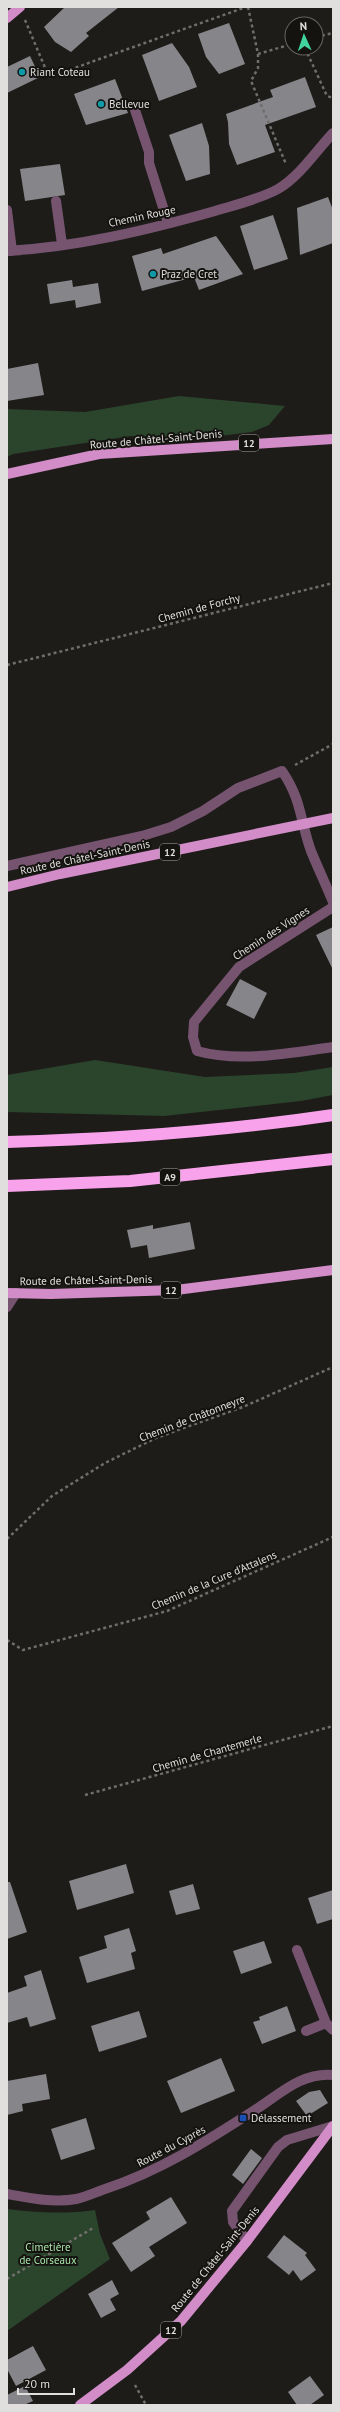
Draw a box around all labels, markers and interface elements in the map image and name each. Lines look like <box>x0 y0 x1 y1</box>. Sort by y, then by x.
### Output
north arrow <box>284 16 324 56</box>
text: N <box>299 19 307 33</box>
place label: Riant Coteau <box>30 65 90 79</box>
marker: Riant Coteau <box>17 67 27 77</box>
place label: Bellevue <box>109 97 150 111</box>
marker: Bellevue <box>96 99 106 109</box>
street label: Chemin Rouge <box>107 202 177 230</box>
place label: Praz de Cret <box>161 267 217 281</box>
marker: Praz de Cret <box>148 269 158 279</box>
street label: Route de Châtel-Saint-Denis <box>89 426 223 452</box>
road number: 12 <box>239 435 259 451</box>
street label: Chemin de Forchy <box>156 590 243 626</box>
street label: Route de Châtel-Saint-Denis <box>19 836 152 878</box>
road number: 12 <box>160 844 180 860</box>
street label: Chemin des Vignes <box>230 903 312 963</box>
road number: A9 <box>160 1169 180 1185</box>
street label: Route de Châtel-Saint-Denis <box>20 1272 153 1288</box>
road number: 12 <box>161 1282 181 1298</box>
street label: Chemin de Châtonneyre <box>137 1391 247 1445</box>
street label: Chemin de la Cure d'Attalens <box>149 1547 279 1613</box>
street label: Chemin de Chantemerle <box>151 1731 264 1775</box>
place label: Délassement <box>251 2111 312 2125</box>
marker: Délassement <box>238 2113 248 2123</box>
street label: Route du Cyprès <box>134 2122 208 2170</box>
street label: Route de Châtel-Saint-Denis <box>168 2203 262 2315</box>
park label: Cimetière de Corseaux <box>19 2240 77 2267</box>
road number: 12 <box>161 2322 181 2338</box>
scale bar <box>18 2370 74 2396</box>
text: 20 m <box>24 2376 50 2391</box>

